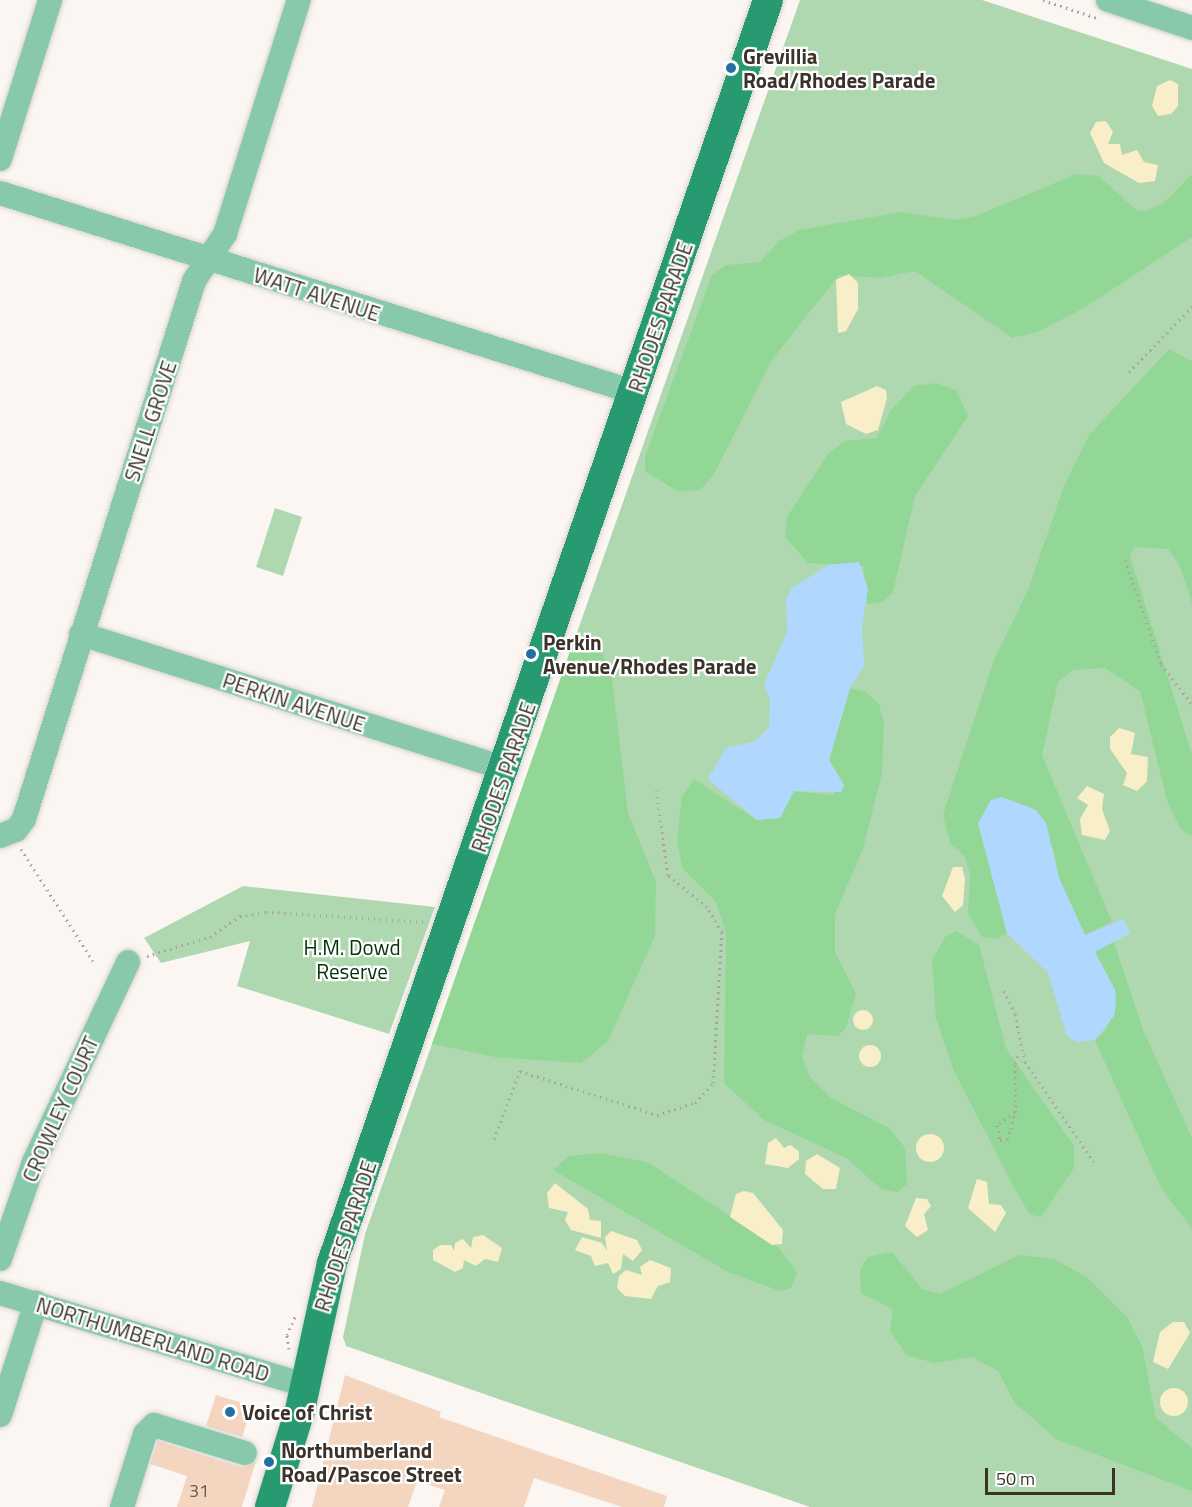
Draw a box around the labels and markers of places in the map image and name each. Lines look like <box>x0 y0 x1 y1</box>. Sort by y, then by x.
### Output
place label: Grevillia Road/Rhodes Parade <box>743 43 935 93</box>
marker: Grevillia Road/Rhodes Parade <box>724 61 738 75</box>
place label: Perkin Avenue/Rhodes Parade <box>543 629 756 679</box>
marker: Perkin Avenue/Rhodes Parade <box>524 647 538 661</box>
place label: Voice of Christ <box>242 1399 372 1425</box>
marker: Voice of Christ <box>223 1405 237 1419</box>
place label: Northumberland Road/Pascoe Street <box>281 1437 462 1487</box>
marker: Northumberland Road/Pascoe Street <box>262 1455 276 1469</box>

